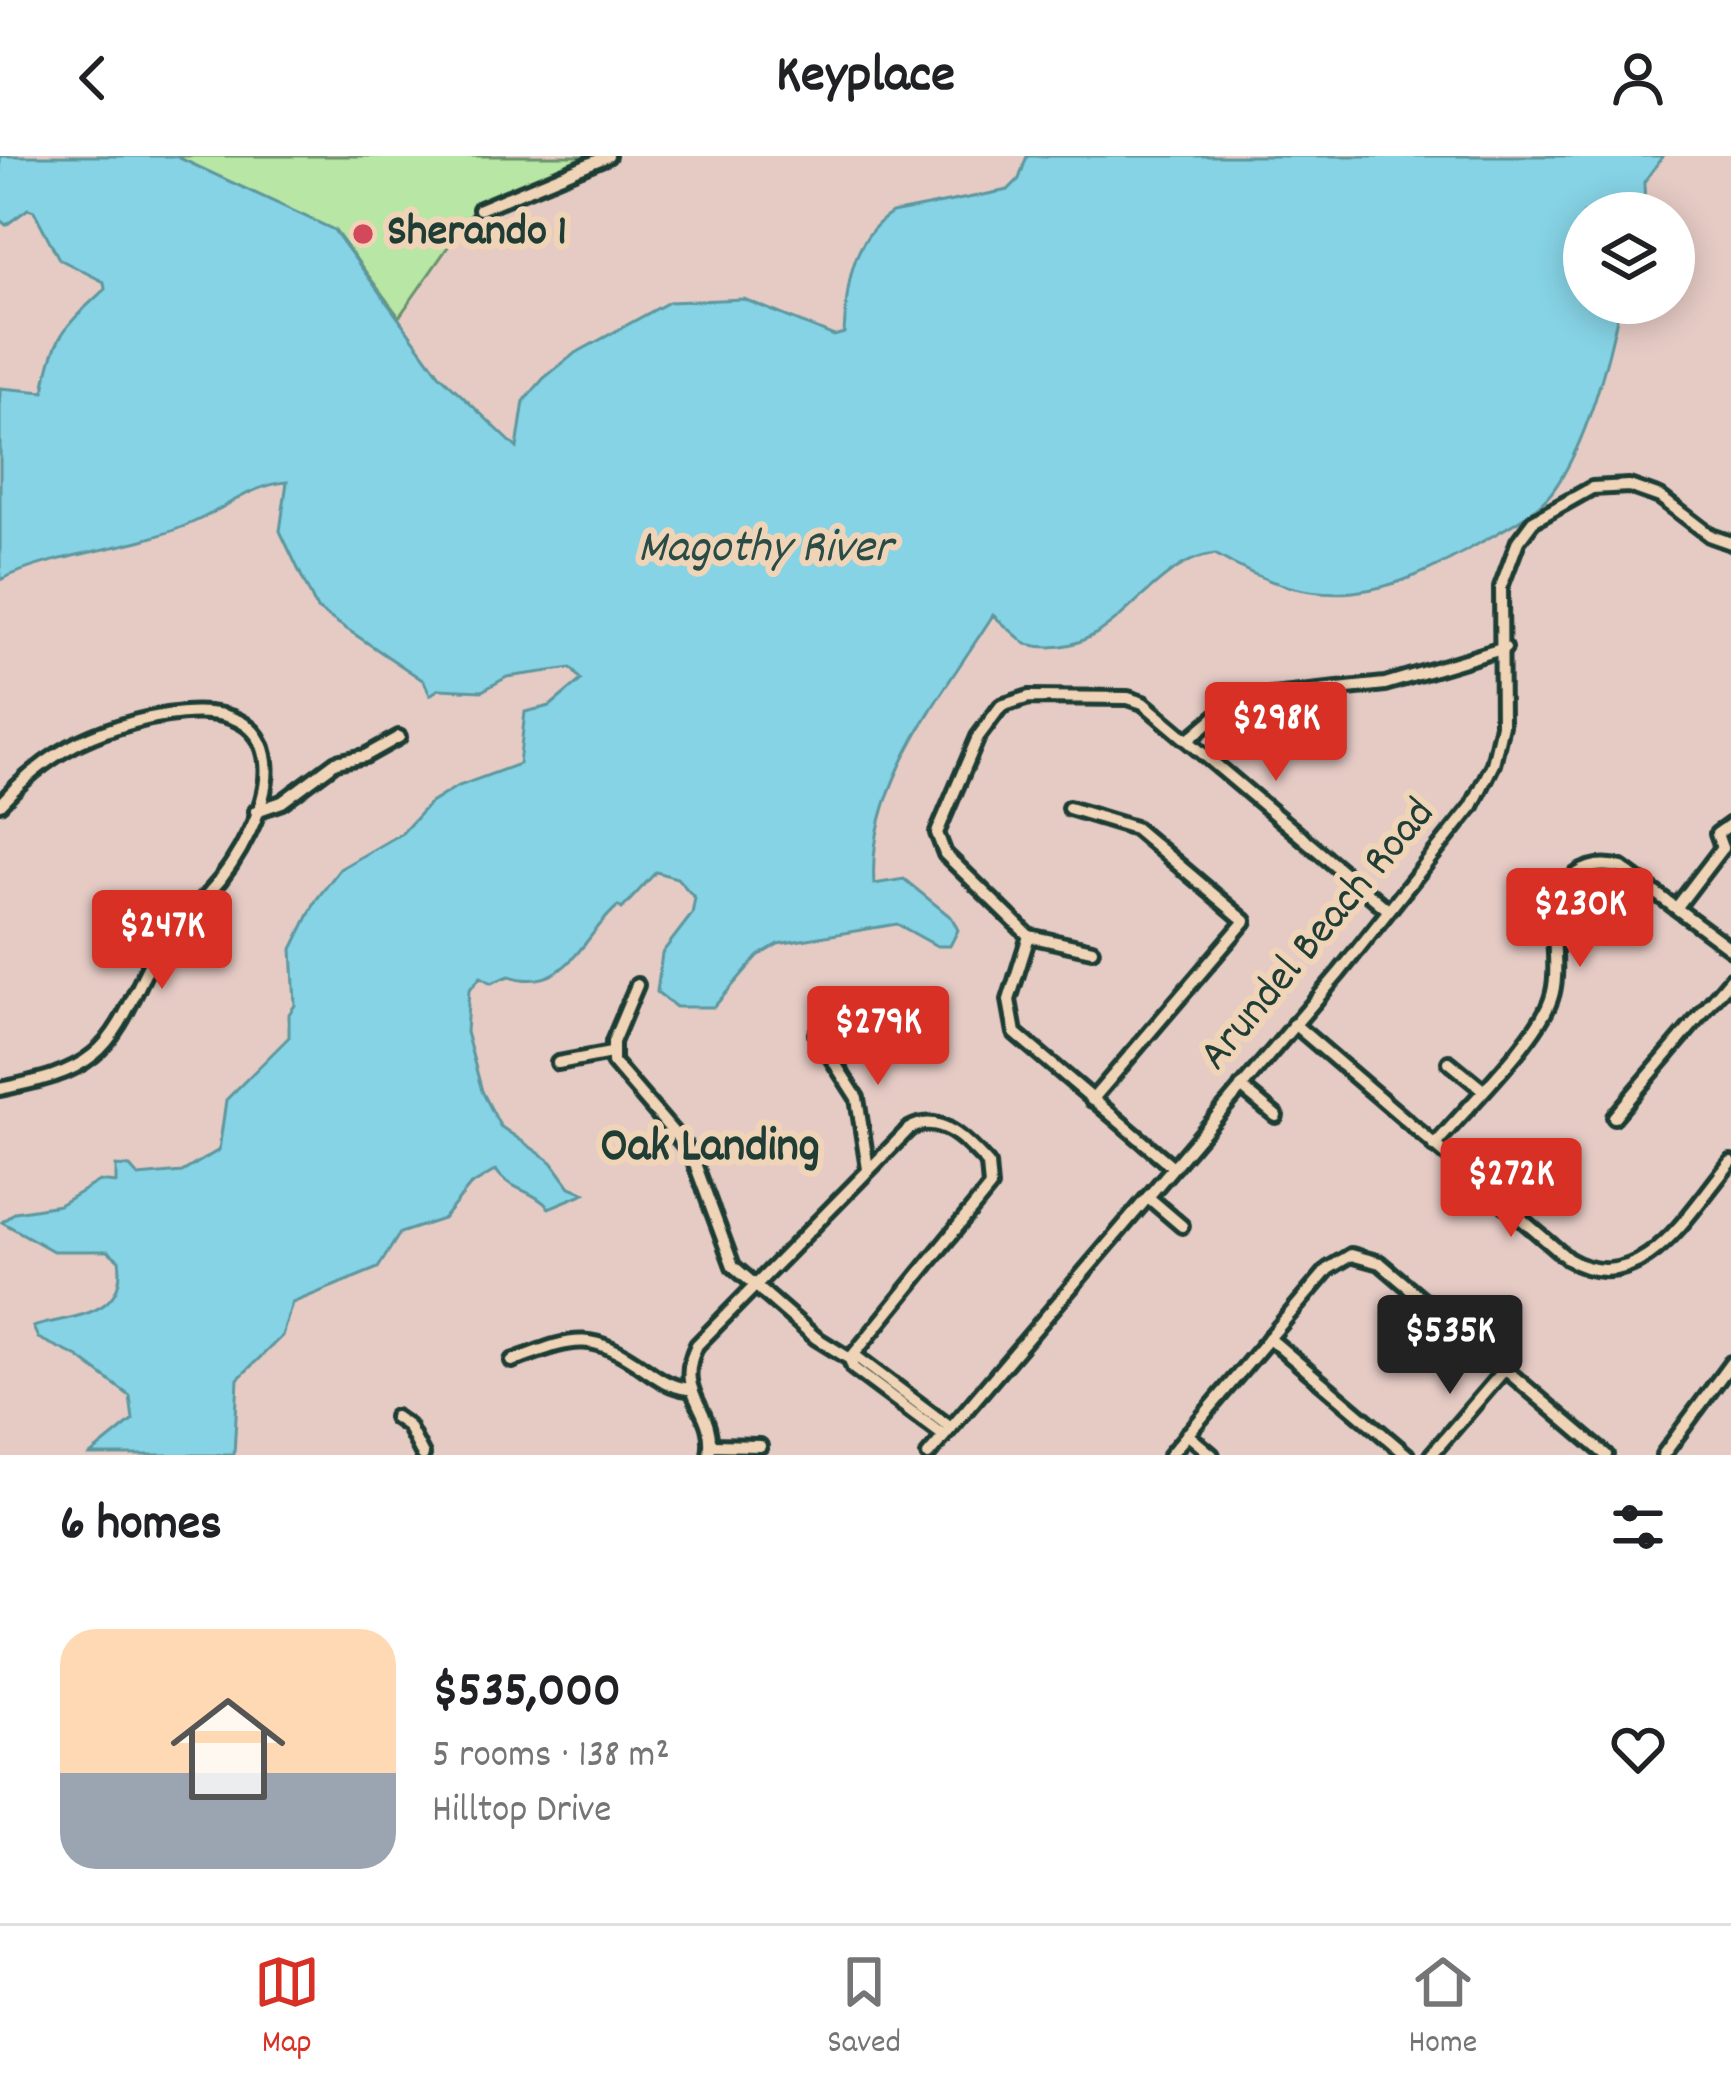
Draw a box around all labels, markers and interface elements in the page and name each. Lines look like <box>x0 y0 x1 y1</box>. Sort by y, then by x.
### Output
text: Keyplace <box>776 40 955 117</box>
icon: back <box>60 45 126 111</box>
icon: person <box>1605 45 1671 111</box>
map controls <box>1563 192 1695 324</box>
button: layers <box>1563 192 1695 324</box>
place label: Sherando 1 <box>387 202 567 266</box>
marker: Sherando 1 <box>350 221 376 247</box>
water label: Magothy River <box>638 516 897 585</box>
pin: $298K <box>1192 682 1360 784</box>
text: $298K <box>1232 693 1320 748</box>
street label: Arundel Beach Road <box>1186 786 1452 1086</box>
pin: $230K <box>1496 868 1664 970</box>
text: $230K <box>1533 879 1627 934</box>
pin: $247K <box>78 890 246 992</box>
text: $247K <box>119 901 205 956</box>
pin: $279K <box>794 986 962 1088</box>
text: $279K <box>834 997 922 1052</box>
district label: Oak Landing <box>600 1115 820 1184</box>
pin: $272K <box>1427 1138 1595 1240</box>
text: $272K <box>1468 1149 1554 1204</box>
pin: $535K <box>1366 1295 1534 1397</box>
text: $535K <box>1404 1306 1496 1361</box>
text: 6 homes <box>60 1491 222 1563</box>
icon: filters <box>1605 1494 1671 1560</box>
text: $535,000 <box>432 1658 621 1730</box>
icon: home <box>156 1677 300 1821</box>
icon: heart <box>1605 1716 1671 1782</box>
text: 5 rooms · 138 m² <box>432 1730 670 1785</box>
text: Hilltop Drive <box>432 1785 611 1840</box>
tab: Map <box>254 1949 320 2068</box>
tab: Saved <box>827 1949 901 2068</box>
tab: Home <box>1408 1949 1477 2068</box>

